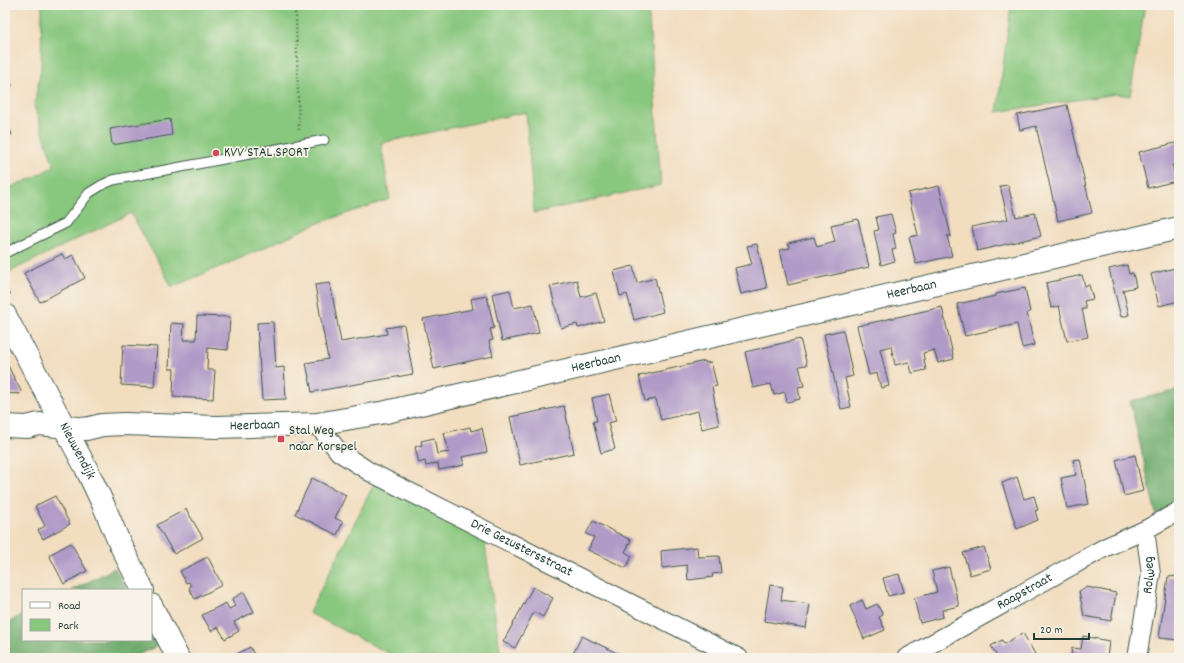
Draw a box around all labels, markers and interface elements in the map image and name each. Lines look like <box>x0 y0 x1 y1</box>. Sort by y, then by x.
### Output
place label: KVV STAL SPORT <box>224 143 309 163</box>
marker: KVV STAL SPORT <box>211 148 221 158</box>
street label: Heerbaan <box>885 275 939 305</box>
street label: Heerbaan <box>569 348 623 379</box>
street label: Heerbaan <box>229 415 280 437</box>
street label: Nieuwendijk <box>54 419 100 483</box>
place label: Stal Weg naar Korspel <box>289 421 357 457</box>
marker: Stal Weg naar Korspel <box>276 434 286 444</box>
street label: Drie Gezustersstraat <box>467 514 576 582</box>
street label: Rolweg <box>1138 555 1161 595</box>
street label: Raapstraat <box>993 568 1056 616</box>
legend <box>22 589 152 641</box>
text: Road <box>58 598 80 615</box>
scale bar <box>1034 615 1089 641</box>
text: Park <box>58 618 79 635</box>
text: 20 m <box>1040 622 1063 639</box>

